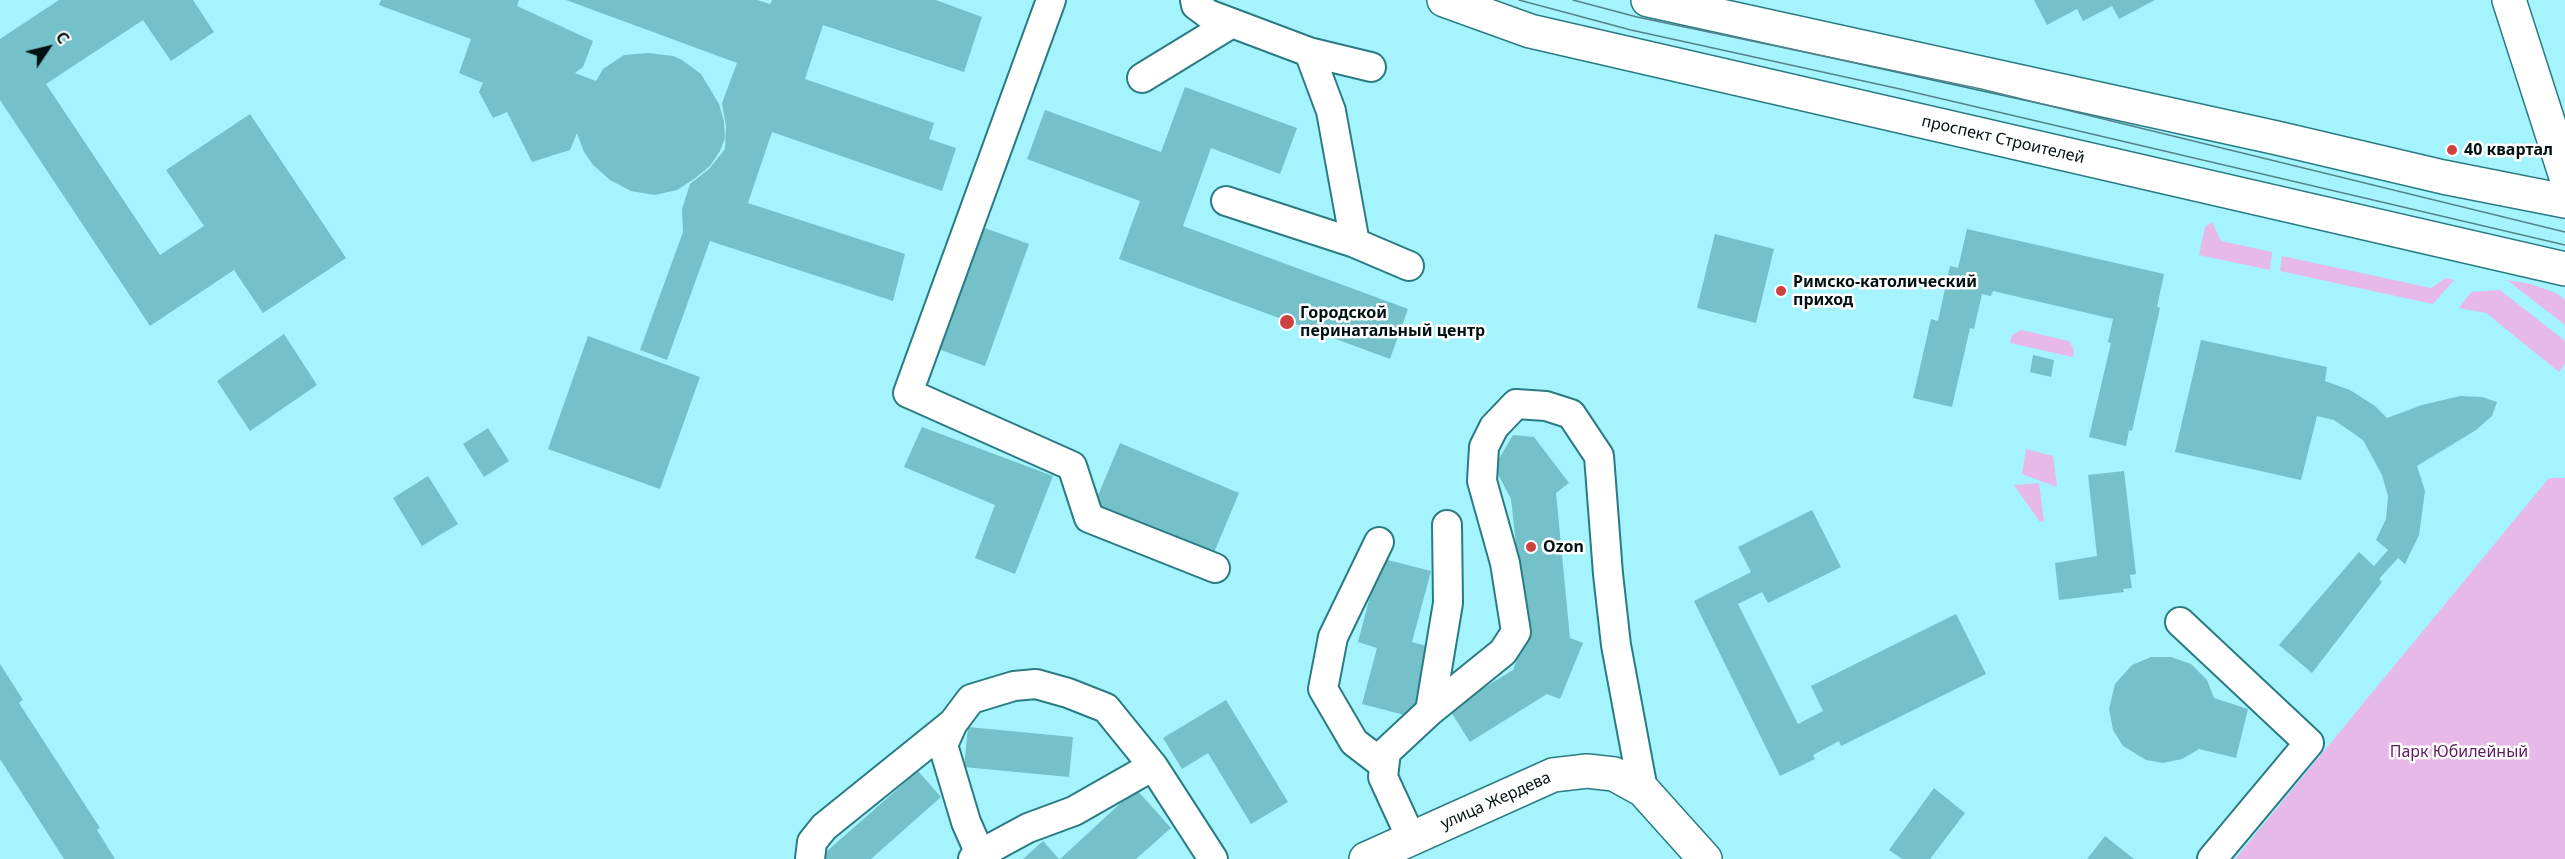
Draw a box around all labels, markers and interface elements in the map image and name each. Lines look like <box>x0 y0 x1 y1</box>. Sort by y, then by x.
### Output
north arrow <box>18 18 78 78</box>
text: С <box>51 27 75 48</box>
street label: проспект Строителей <box>1920 112 2086 168</box>
place label: 40 квартал <box>2464 140 2553 160</box>
marker: 40 квартал <box>2445 143 2459 157</box>
place label: Римско-католический приход <box>1793 272 1977 310</box>
marker: Римско-католический приход <box>1774 284 1788 298</box>
place label: Городской перинатальный центр <box>1300 303 1485 341</box>
marker: Городской перинатальный центр <box>1278 313 1296 331</box>
place label: Ozon <box>1543 537 1584 557</box>
marker: Ozon <box>1524 540 1538 554</box>
park label: Парк Юбилейный <box>2390 742 2528 762</box>
street label: улица Жердева <box>1438 768 1554 834</box>

